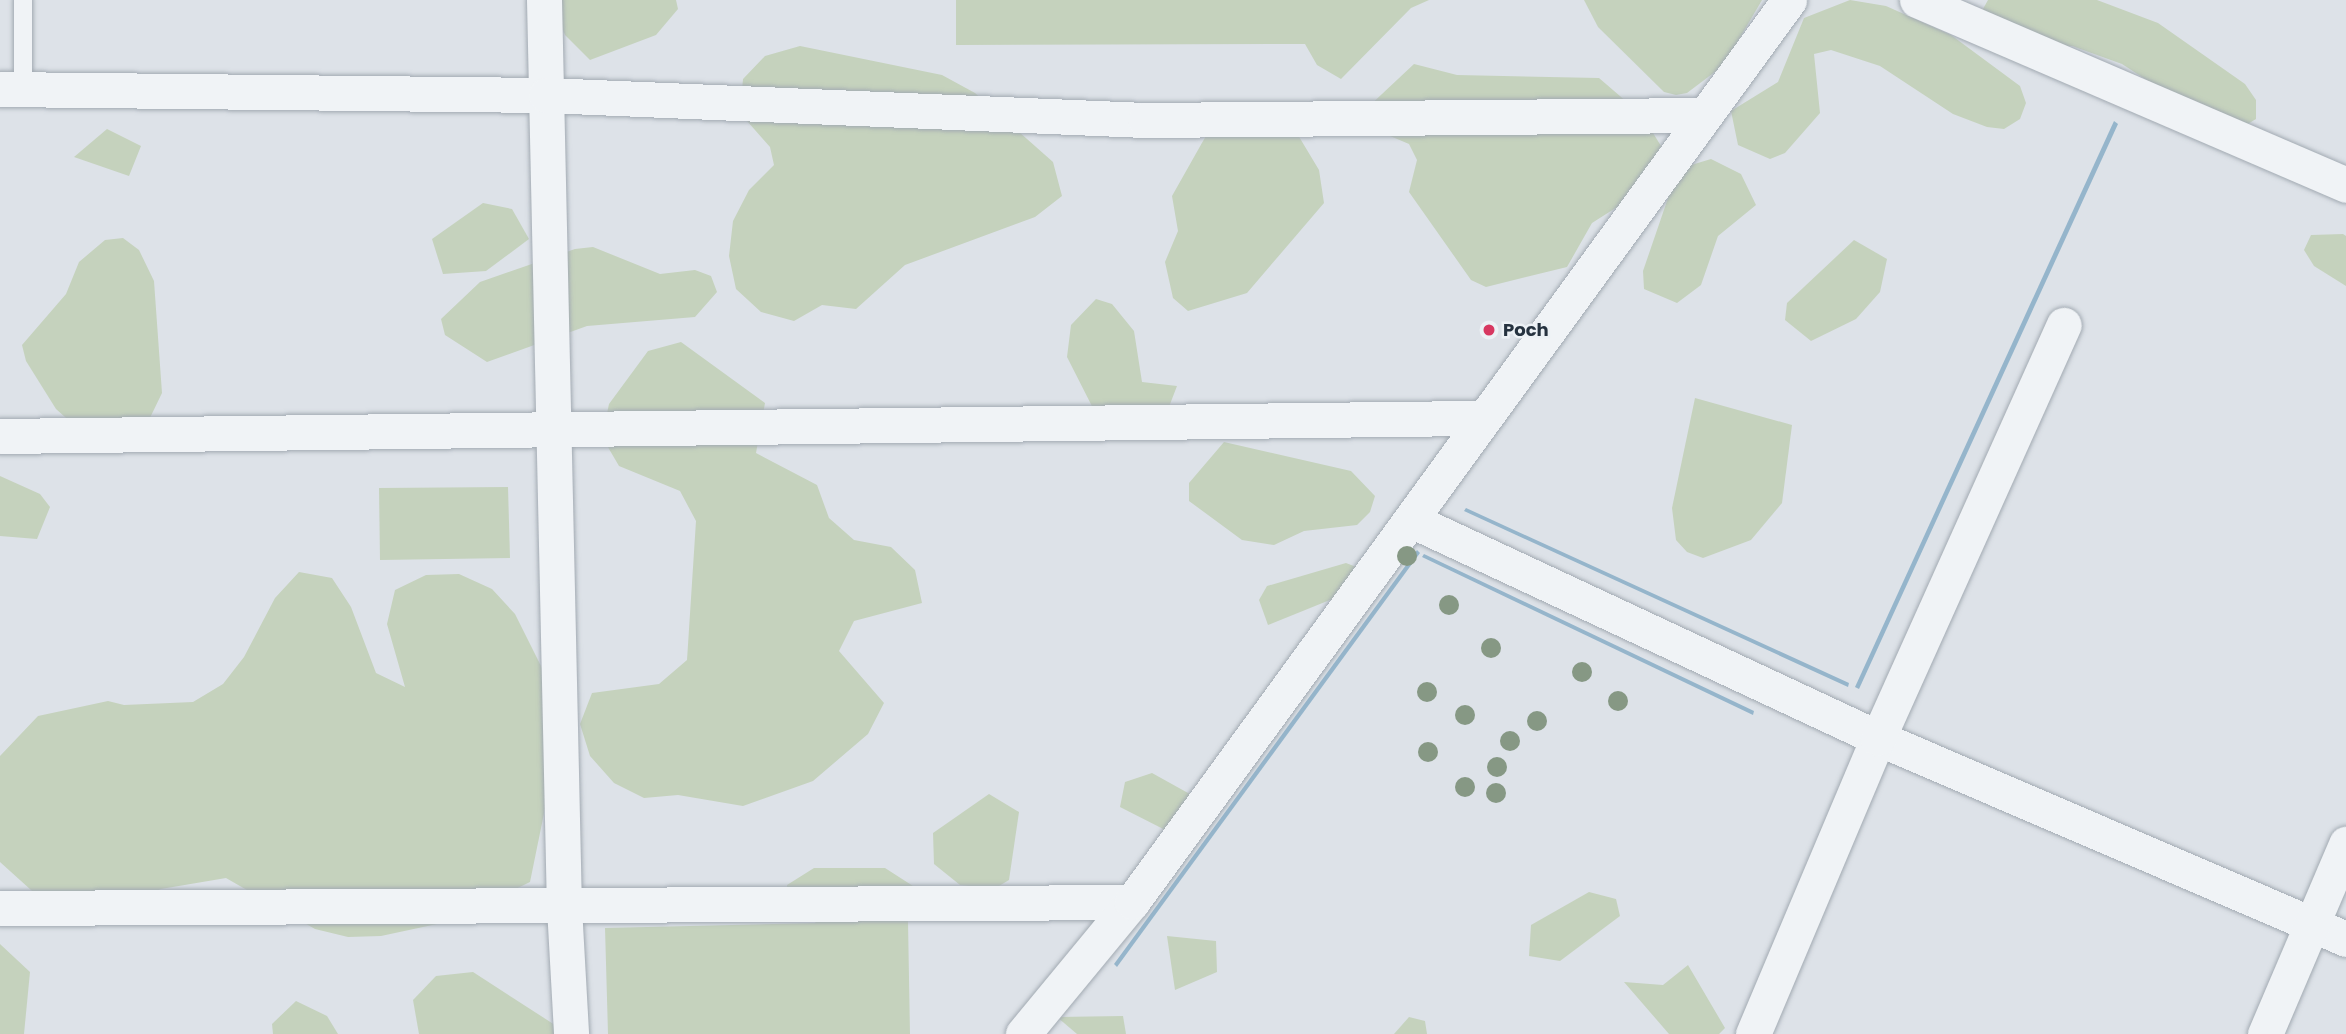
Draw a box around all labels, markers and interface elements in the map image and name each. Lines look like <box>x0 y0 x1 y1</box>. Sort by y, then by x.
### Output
place label: Poch <box>1503 319 1549 341</box>
marker: Poch <box>1481 322 1497 338</box>

